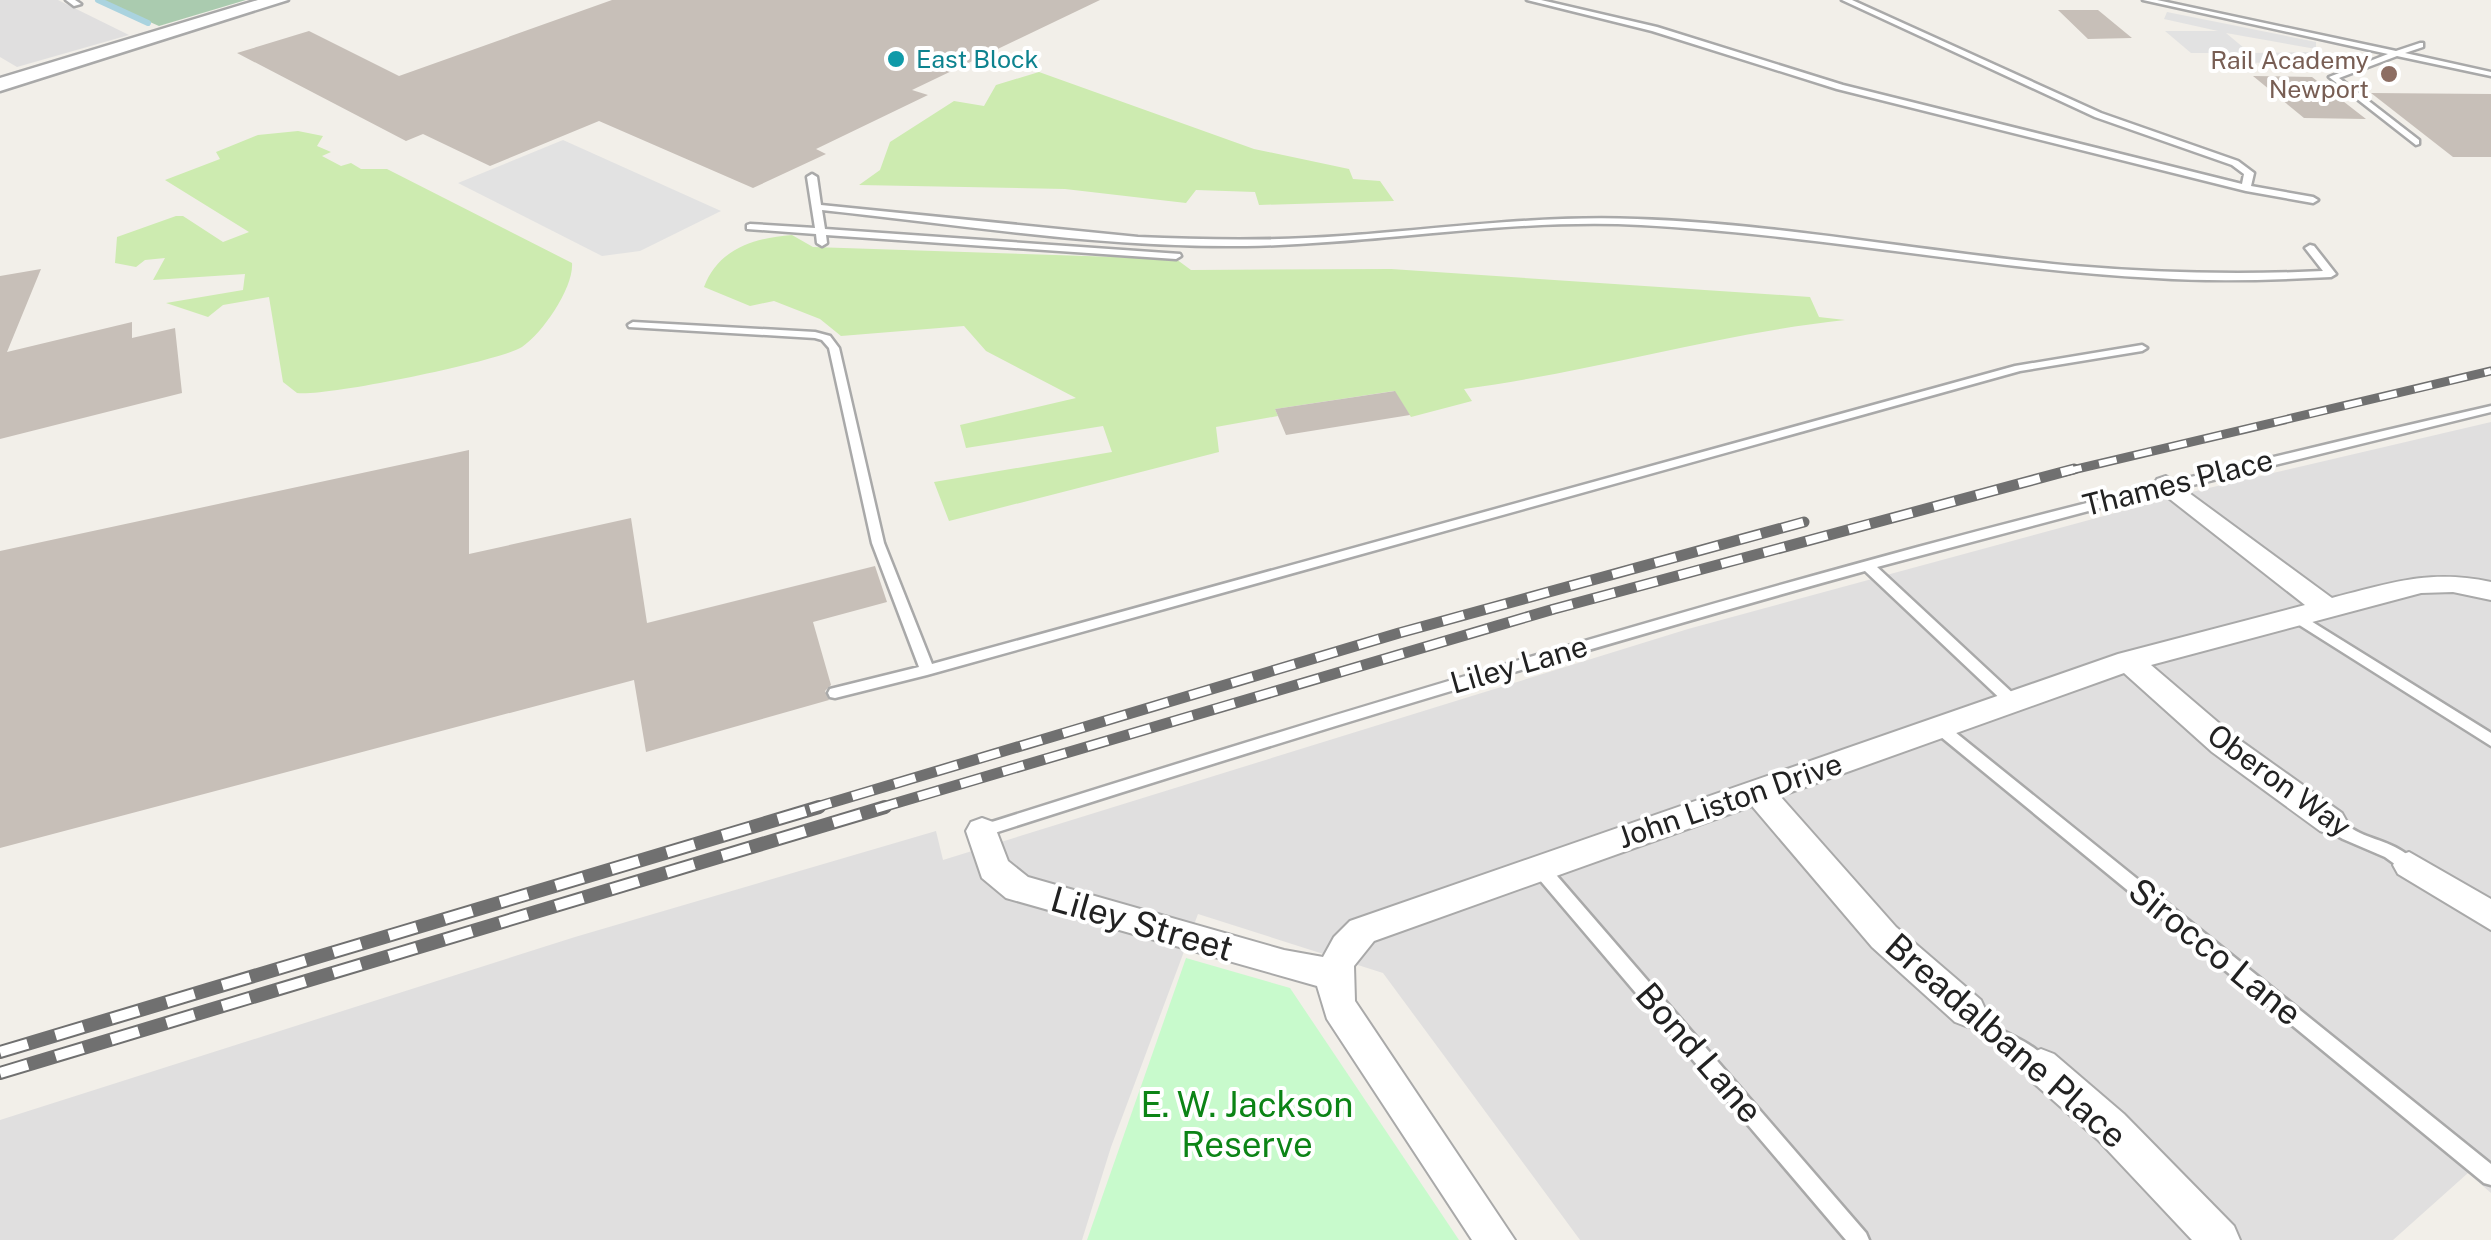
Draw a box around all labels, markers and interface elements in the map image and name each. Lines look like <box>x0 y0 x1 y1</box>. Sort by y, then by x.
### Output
place label: East Block <box>916 44 1039 74</box>
place label: Rail Academy Newport <box>2210 45 2369 104</box>
marker: East Block <box>885 48 907 70</box>
marker: Rail Academy Newport <box>2378 63 2400 85</box>
street label: Thames Place <box>2079 441 2277 523</box>
street label: Liley Lane <box>1446 627 1591 701</box>
street label: Oberon Way <box>2201 716 2358 844</box>
street label: John Liston Drive <box>1613 745 1847 855</box>
street label: Sirocco Lane <box>2121 869 2310 1034</box>
street label: Liley Street <box>1046 878 1238 969</box>
street label: Breadalbane Place <box>1878 925 2135 1156</box>
street label: Bond Lane <box>1627 974 1771 1131</box>
park label: E. W. Jackson Reserve <box>1141 1084 1353 1165</box>

